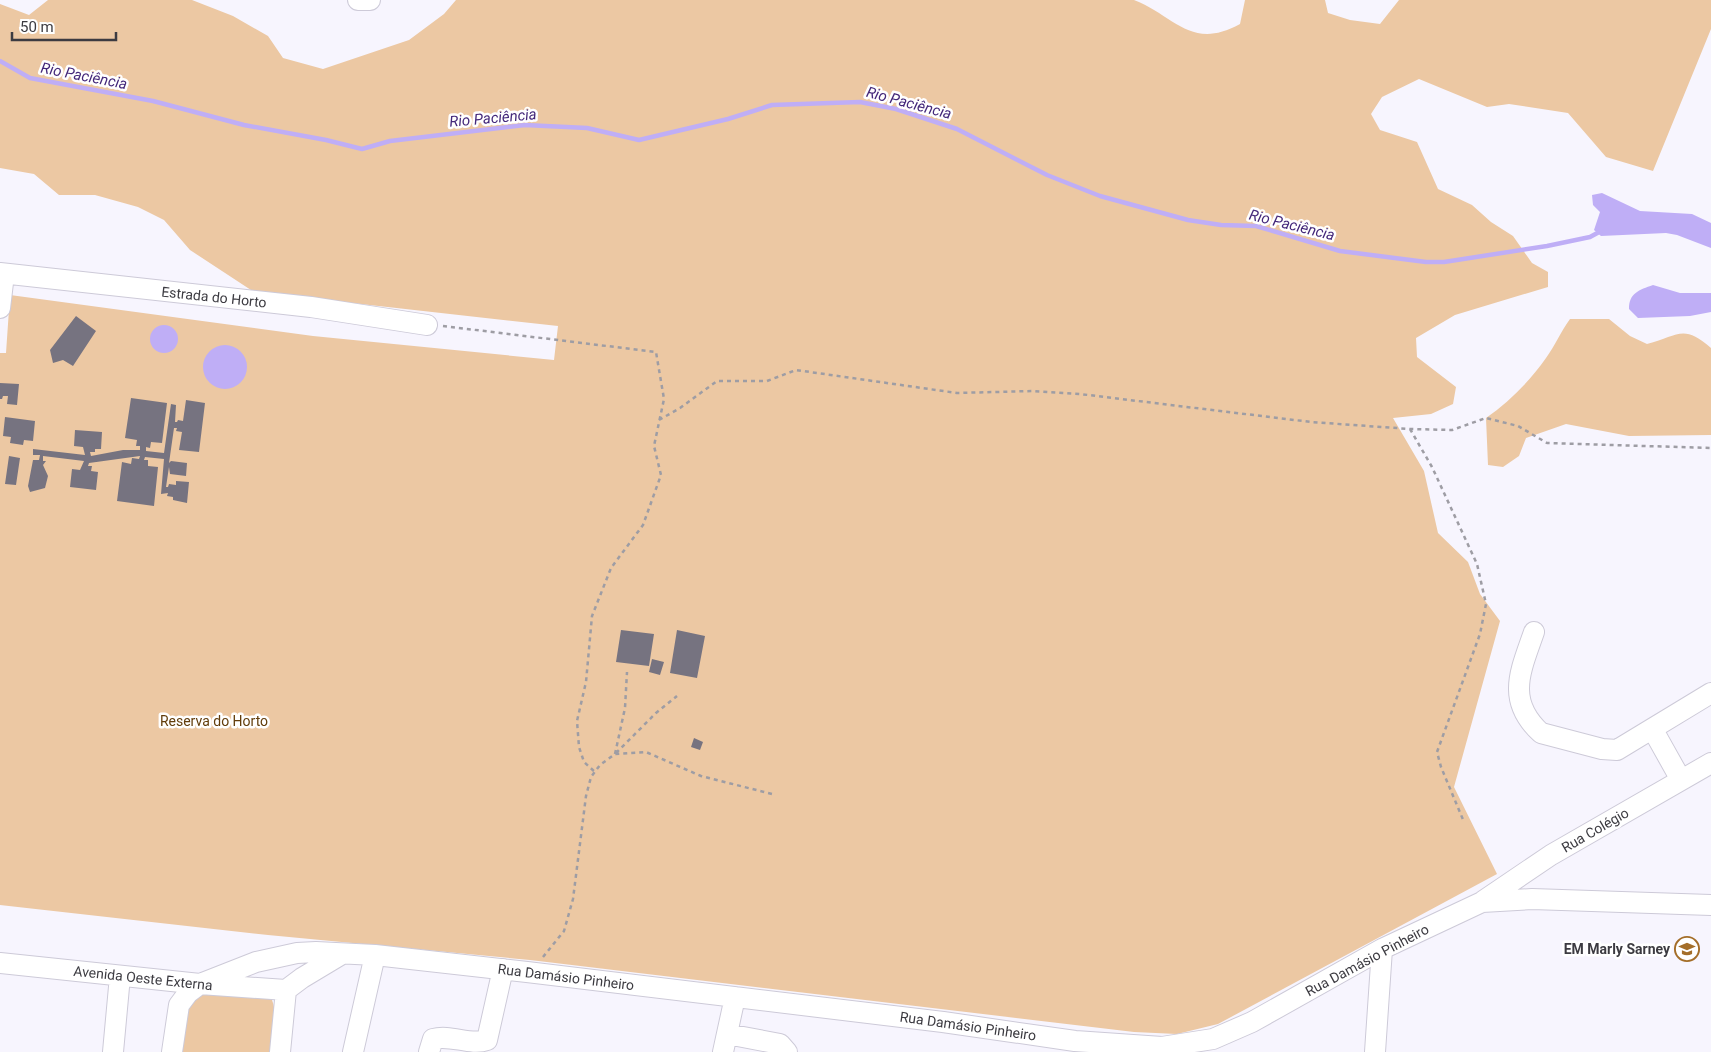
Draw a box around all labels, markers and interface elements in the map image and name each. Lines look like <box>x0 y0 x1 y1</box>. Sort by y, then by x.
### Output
scale bar <box>12 10 116 42</box>
text: 50 m <box>20 18 54 36</box>
water label: Rio Paciência <box>39 59 129 93</box>
water label: Rio Paciência <box>864 83 954 123</box>
water label: Rio Paciência <box>449 105 537 131</box>
water label: Rio Paciência <box>1247 206 1337 244</box>
street label: Estrada do Horto <box>161 284 267 310</box>
park label: Reserva do Horto <box>160 713 268 729</box>
street label: Rua Colégio <box>1559 804 1631 856</box>
street label: Rua Damásio Pinheiro <box>1303 921 1431 999</box>
school or university icon: EM Marly Sarney <box>1674 936 1700 962</box>
place label: EM Marly Sarney <box>1564 941 1671 957</box>
street label: Rua Damásio Pinheiro <box>497 961 635 993</box>
street label: Avenida Oeste Externa <box>73 963 213 993</box>
street label: Rua Damásio Pinheiro <box>899 1009 1037 1043</box>

